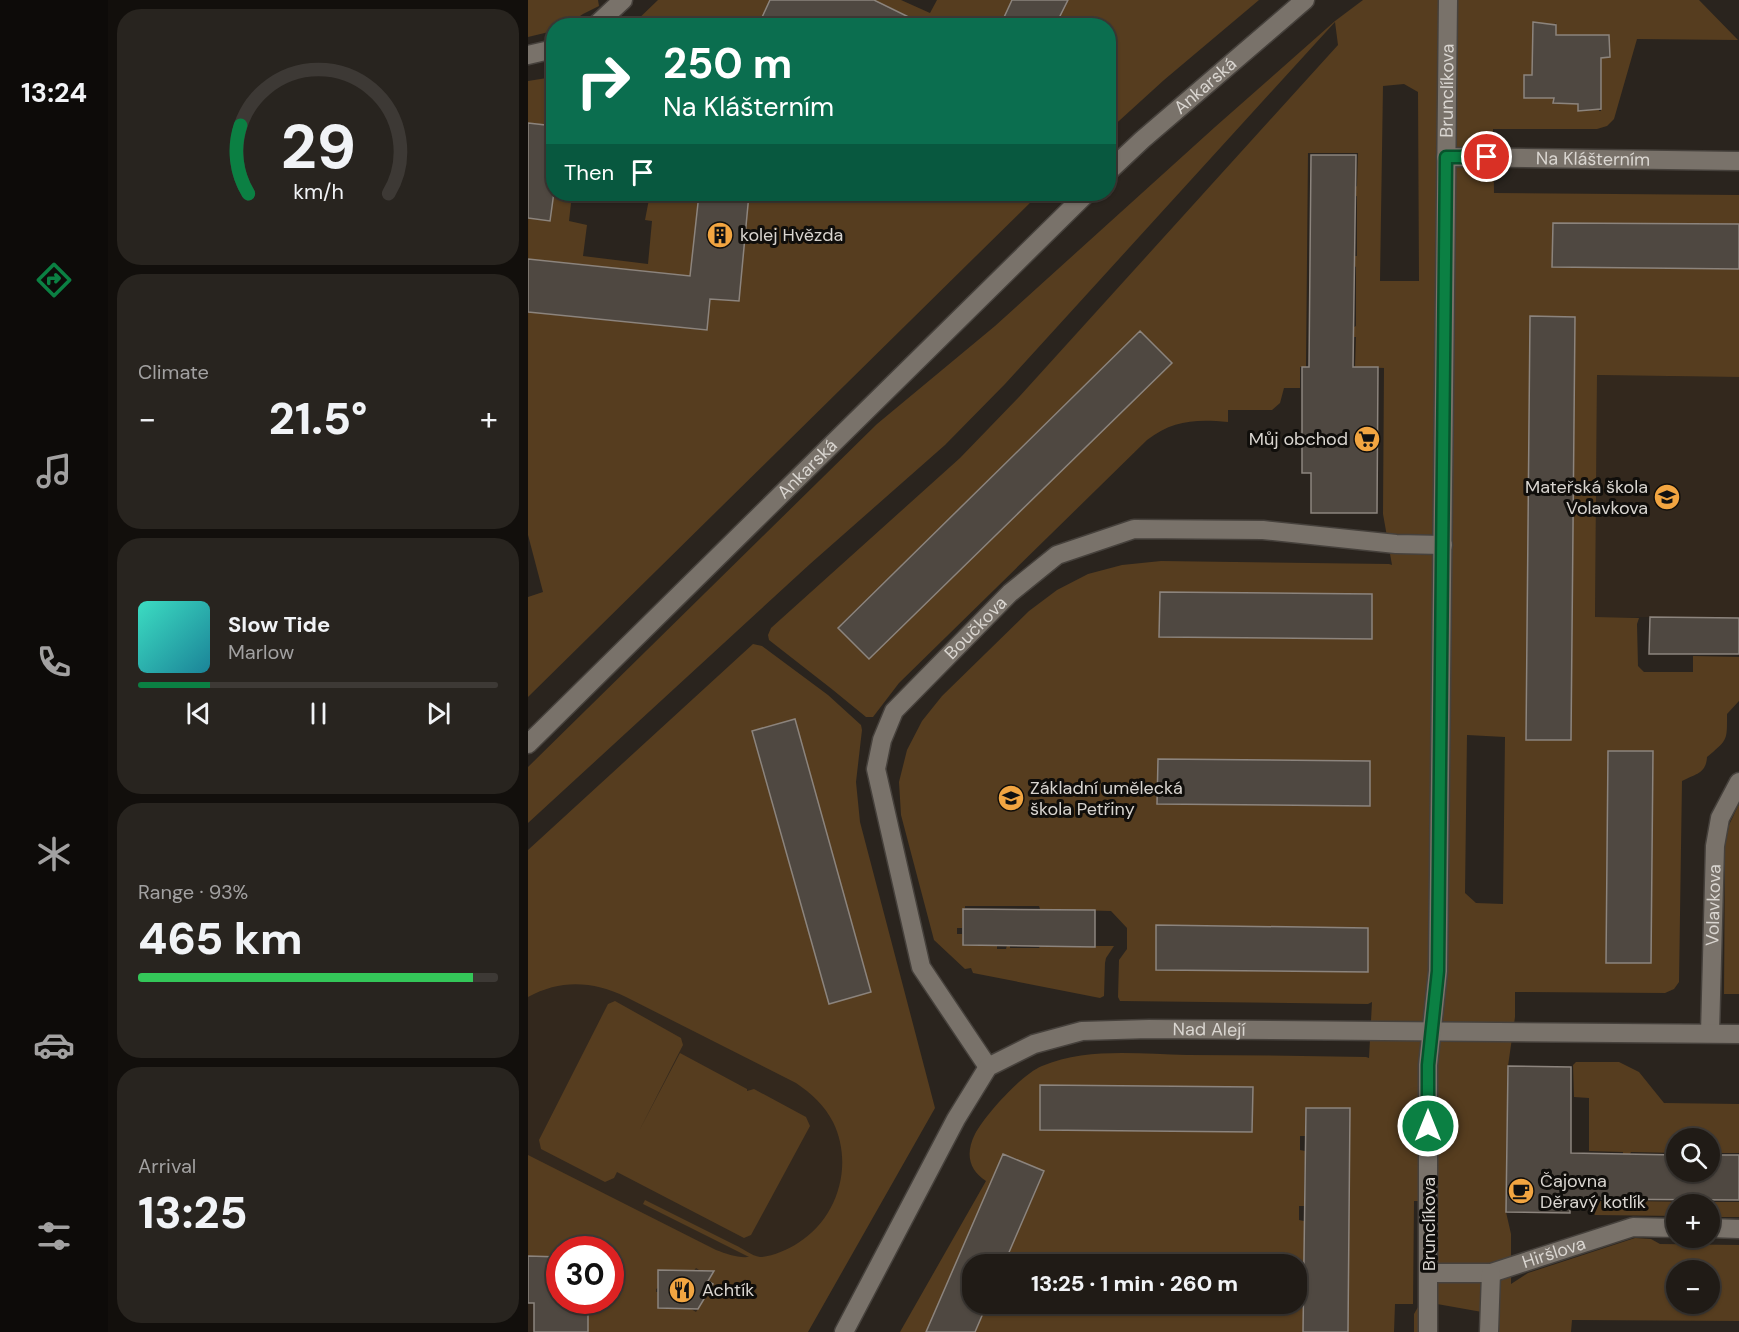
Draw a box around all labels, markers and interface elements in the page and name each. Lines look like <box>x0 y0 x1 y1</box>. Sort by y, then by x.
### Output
text: 250 m <box>663 36 792 91</box>
icon: right <box>564 42 642 120</box>
street label: Brunclíkova <box>1435 43 1460 138</box>
street label: Ankarská <box>1169 52 1242 119</box>
text: 13:24 <box>21 75 87 110</box>
text: Na Klášterním <box>663 89 834 124</box>
text: 29 <box>280 106 356 187</box>
pin <box>1461 131 1512 182</box>
icon: arrive <box>1470 140 1503 173</box>
street label: Na Klášterním <box>1536 146 1650 172</box>
icon: arrive <box>626 156 659 189</box>
text: Then <box>564 158 614 187</box>
text: km/h <box>293 178 343 206</box>
building icon: kolej Hvězda <box>705 220 735 250</box>
place label: kolej Hvězda <box>740 223 843 247</box>
icon: directions <box>33 259 75 301</box>
text: Climate <box>138 359 209 385</box>
text: 21.5° <box>269 389 367 448</box>
text: − <box>138 397 156 440</box>
text: + <box>480 397 498 440</box>
supermarket icon: Můj obchod <box>1352 424 1382 454</box>
place label: Můj obchod <box>1249 427 1348 451</box>
street label: Ankarská <box>772 434 843 504</box>
icon: music <box>33 450 75 492</box>
place label: Mateřská škola Volavkova <box>1525 475 1648 520</box>
school or university icon: Mateřská škola Volavkova <box>1652 482 1682 512</box>
street label: Boučkova <box>939 591 1012 665</box>
text: Slow Tide <box>228 610 330 639</box>
text: Marlow <box>228 639 294 665</box>
icon: phone <box>33 641 75 683</box>
icon: previous <box>182 697 215 730</box>
icon: pause <box>302 697 335 730</box>
icon: next <box>422 697 455 730</box>
place label: Základní umělecká škola Petřiny <box>1030 776 1183 821</box>
school or university icon: Základní umělecká škola Petřiny <box>996 783 1026 813</box>
icon: climate <box>33 833 75 875</box>
street label: Volavkova <box>1700 864 1727 946</box>
text: Range · 93% <box>138 879 248 905</box>
text: 465 km <box>138 909 303 968</box>
street label: Nad Alejí <box>1173 1017 1246 1042</box>
icon: car <box>33 1024 75 1066</box>
position arrow <box>1396 1094 1460 1158</box>
map controls <box>1666 1128 1720 1314</box>
button: search <box>1666 1128 1720 1182</box>
text: Arrival <box>138 1153 196 1179</box>
place label: Čajovna Děravý kotlík <box>1540 1169 1646 1214</box>
cafe icon: Čajovna Děravý kotlík <box>1506 1176 1536 1206</box>
street label: Brunclíkova <box>1417 1177 1441 1271</box>
text: 13:25 <box>138 1183 248 1242</box>
button: + <box>1666 1194 1720 1248</box>
icon: filters <box>33 1215 75 1257</box>
street label: Hiršlova <box>1519 1231 1589 1274</box>
speed limit sign: 30 <box>546 1236 624 1314</box>
button: − <box>1666 1260 1720 1314</box>
text: 13:25 · 1 min · 260 m <box>1031 1269 1238 1298</box>
restaurant icon: Achtík <box>667 1275 697 1305</box>
place label: Achtík <box>702 1278 754 1302</box>

